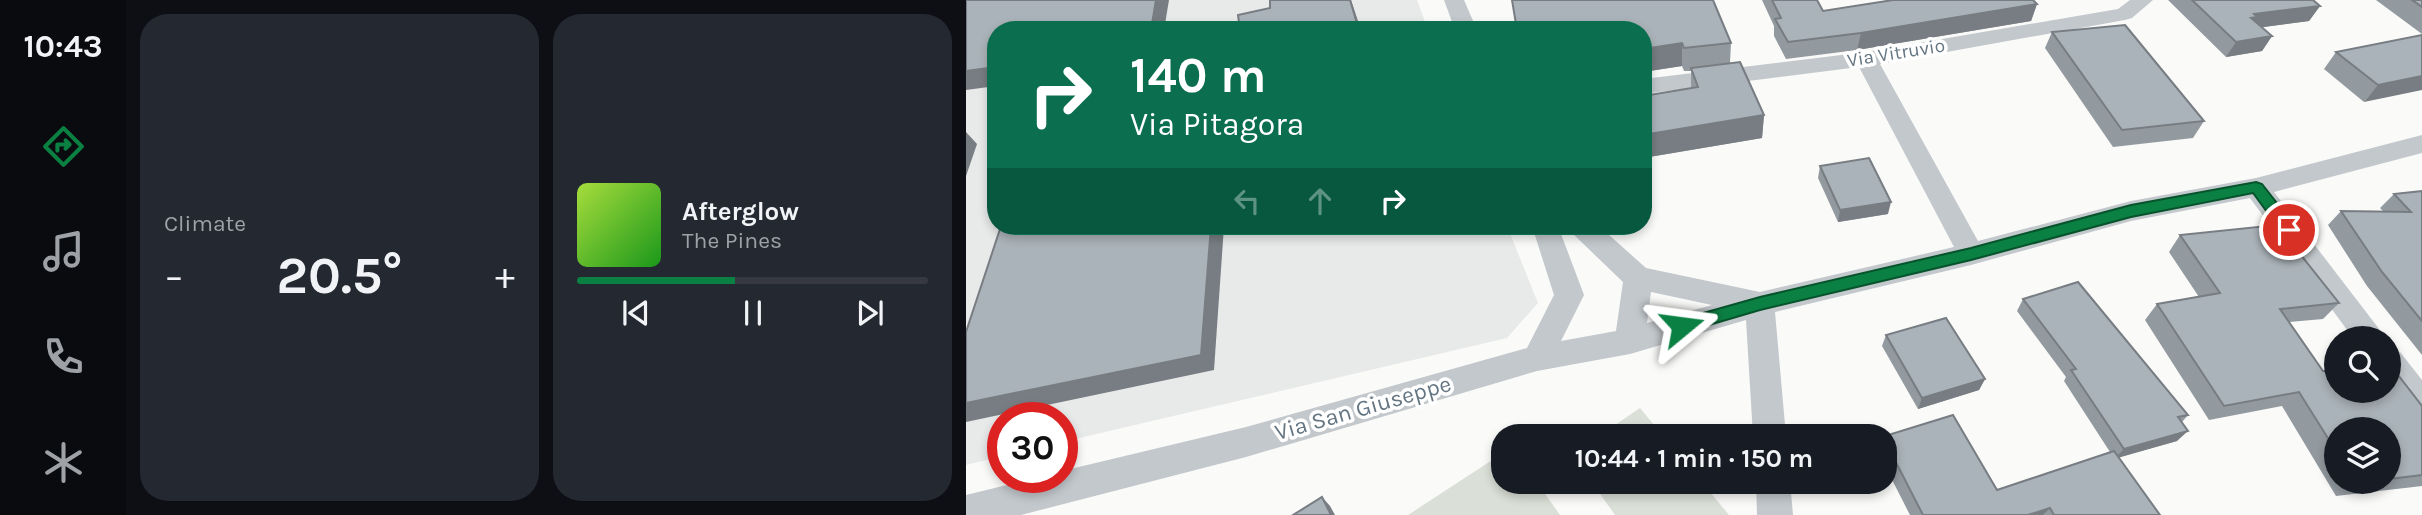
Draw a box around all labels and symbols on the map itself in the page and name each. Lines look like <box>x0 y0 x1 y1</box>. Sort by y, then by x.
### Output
street label: Via Vitruvio <box>1845 34 1947 72</box>
pin <box>2259 200 2319 260</box>
position arrow <box>1645 289 1719 363</box>
street label: Via San Giuseppe <box>1272 370 1454 446</box>
speed limit sign: 30 <box>987 402 1078 493</box>

